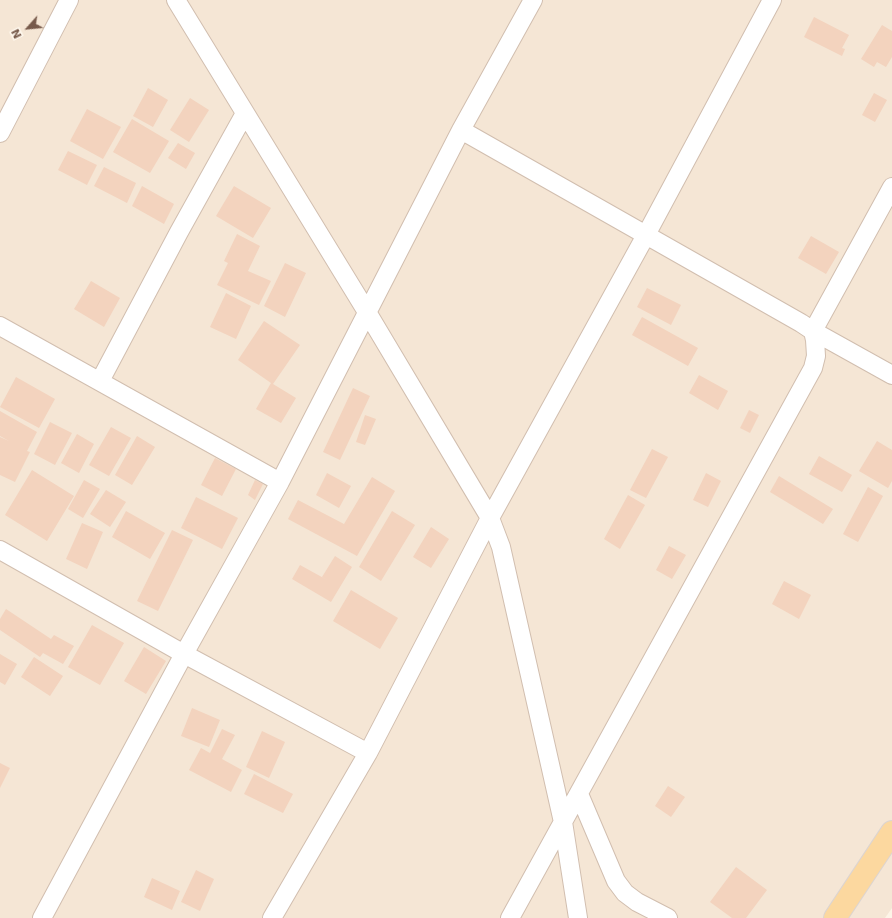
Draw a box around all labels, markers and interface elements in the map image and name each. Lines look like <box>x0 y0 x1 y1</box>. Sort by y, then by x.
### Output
north arrow <box>8 8 48 48</box>
text: N <box>9 27 25 41</box>

